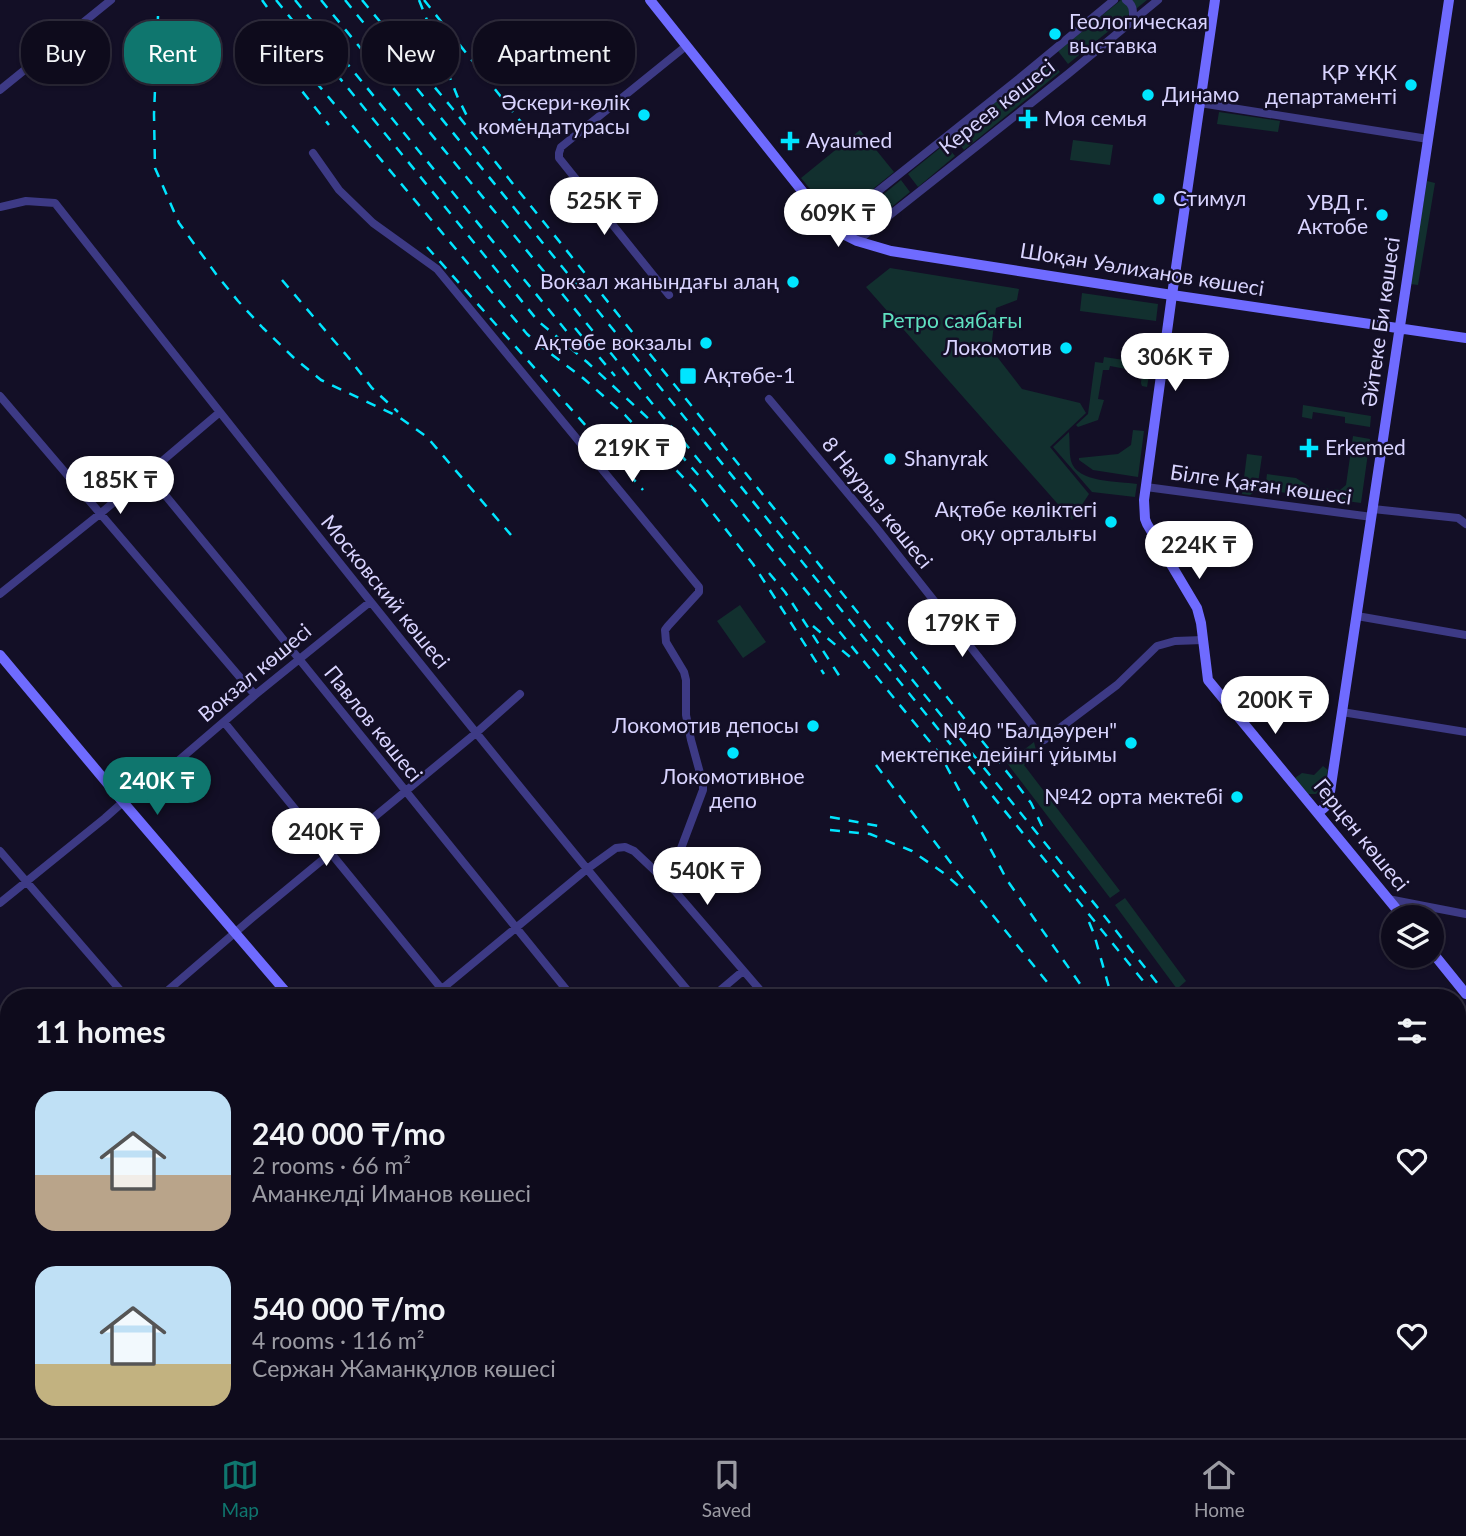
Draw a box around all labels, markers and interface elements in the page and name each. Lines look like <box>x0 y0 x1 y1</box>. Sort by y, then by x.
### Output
place label: Геологическая выставка <box>1069 8 1208 57</box>
chip: Buy <box>21 21 110 84</box>
chip: Rent <box>124 21 221 84</box>
chip: Filters <box>235 21 348 84</box>
chip: New <box>362 21 459 84</box>
chip: Apartment <box>473 21 635 84</box>
marker: Геологическая выставка <box>1047 26 1063 42</box>
street label: Кереев көшесі <box>933 53 1059 159</box>
place label: ҚР ҰҚК департаменті <box>1265 59 1397 108</box>
marker: ҚР ҰҚК департаменті <box>1403 77 1419 93</box>
place label: Динамо <box>1162 81 1239 106</box>
marker: Динамо <box>1140 87 1156 103</box>
place label: Әскери-көлік комендатурасы <box>478 89 630 138</box>
place label: Моя семья <box>1044 105 1147 130</box>
marker: Әскери-көлік комендатурасы <box>636 107 652 123</box>
marker: Моя семья <box>1018 109 1038 129</box>
place label: Ayaumed <box>806 127 892 152</box>
marker: Ayaumed <box>780 131 800 151</box>
pin: 525K ₸ <box>547 177 661 237</box>
place label: Стимул <box>1173 185 1246 210</box>
text: 525K ₸ <box>566 186 642 214</box>
place label: УВД г. Актобе <box>1298 189 1368 238</box>
pin: 609K ₸ <box>781 190 895 249</box>
marker: Стимул <box>1151 191 1167 207</box>
text: 609K ₸ <box>800 198 876 226</box>
marker: УВД г. Актобе <box>1374 207 1390 223</box>
street label: Әйтеке Би көшесі <box>1355 235 1404 408</box>
street label: Шоқан Уәлиханов көшесі <box>1018 237 1266 300</box>
place label: Вокзал жанындағы алаң <box>540 268 779 293</box>
marker: Вокзал жанындағы алаң <box>785 274 801 290</box>
park label: Ретро саябағы <box>882 307 1022 332</box>
place label: Ақтөбе вокзалы <box>535 329 692 354</box>
place label: Локомотив <box>942 334 1052 359</box>
pin: 306K ₸ <box>1118 334 1232 393</box>
marker: Ақтөбе вокзалы <box>698 335 714 351</box>
marker: Локомотив <box>1058 340 1074 356</box>
text: 306K ₸ <box>1137 342 1213 370</box>
place label: Ақтөбе-1 <box>704 362 796 387</box>
marker: Ақтөбе-1 <box>678 366 698 386</box>
pin: 219K ₸ <box>575 424 689 484</box>
street label: 8 Наурыз көшесі <box>818 431 939 573</box>
text: 219K ₸ <box>594 433 670 461</box>
place label: Erkemed <box>1325 434 1406 459</box>
marker: Erkemed <box>1299 438 1319 458</box>
place label: Shanyrak <box>904 445 989 470</box>
marker: Shanyrak <box>882 451 898 467</box>
pin: 185K ₸ <box>63 456 177 516</box>
street label: Білге Қаған көшесі <box>1169 458 1354 509</box>
text: 185K ₸ <box>82 465 158 493</box>
place label: Ақтөбе көліктегі оқу орталығы <box>935 496 1097 545</box>
street label: Московский көшесі <box>317 509 456 673</box>
marker: Ақтөбе көліктегі оқу орталығы <box>1103 514 1119 530</box>
pin: 224K ₸ <box>1142 522 1256 581</box>
text: 224K ₸ <box>1161 530 1237 558</box>
pin: 179K ₸ <box>905 600 1019 659</box>
text: 179K ₸ <box>924 608 1000 636</box>
street label: Вокзал көшесі <box>193 617 316 726</box>
street label: Павлов көшесі <box>320 660 428 786</box>
pin: 200K ₸ <box>1218 676 1332 736</box>
text: 200K ₸ <box>1237 685 1313 713</box>
place label: Локомотив депосы <box>611 712 799 737</box>
place label: №40 "Балдәурен" мектепке дейінгі ұйымы <box>880 717 1117 766</box>
marker: Локомотив депосы <box>805 718 821 734</box>
marker: №40 "Балдәурен" мектепке дейінгі ұйымы <box>1123 735 1139 751</box>
marker: Локомотивное депо <box>725 745 741 761</box>
pin: 240K ₸ <box>100 758 214 817</box>
place label: Локомотивное депо <box>660 763 805 812</box>
text: 240K ₸ <box>119 766 195 794</box>
street label: Герцен көшесі <box>1309 773 1415 895</box>
place label: №42 орта мектебі <box>1044 783 1223 808</box>
marker: №42 орта мектебі <box>1229 789 1245 805</box>
pin: 240K ₸ <box>269 808 383 868</box>
text: 240K ₸ <box>288 817 364 845</box>
pin: 540K ₸ <box>650 848 764 907</box>
text: 540K ₸ <box>669 856 745 884</box>
map controls <box>1381 905 1444 968</box>
button: layers <box>1381 905 1444 968</box>
icon: filters <box>1393 1012 1431 1050</box>
text: 11 homes <box>35 1013 166 1049</box>
text: 240 000 ₸/mo <box>252 1115 446 1151</box>
icon: home <box>91 1119 175 1203</box>
icon: heart <box>1393 1142 1431 1180</box>
text: 2 rooms · 66 m² <box>252 1151 411 1179</box>
text: Аманкелді Иманов көшесі <box>252 1179 531 1207</box>
text: 540 000 ₸/mo <box>252 1290 446 1326</box>
icon: home <box>91 1294 175 1378</box>
icon: heart <box>1393 1317 1431 1355</box>
text: 4 rooms · 116 m² <box>252 1326 424 1354</box>
text: Сержан Жаманқұлов көшесі <box>252 1354 556 1382</box>
tab: Map <box>221 1456 259 1521</box>
tab: Saved <box>702 1456 751 1521</box>
tab: Home <box>1194 1456 1245 1521</box>

